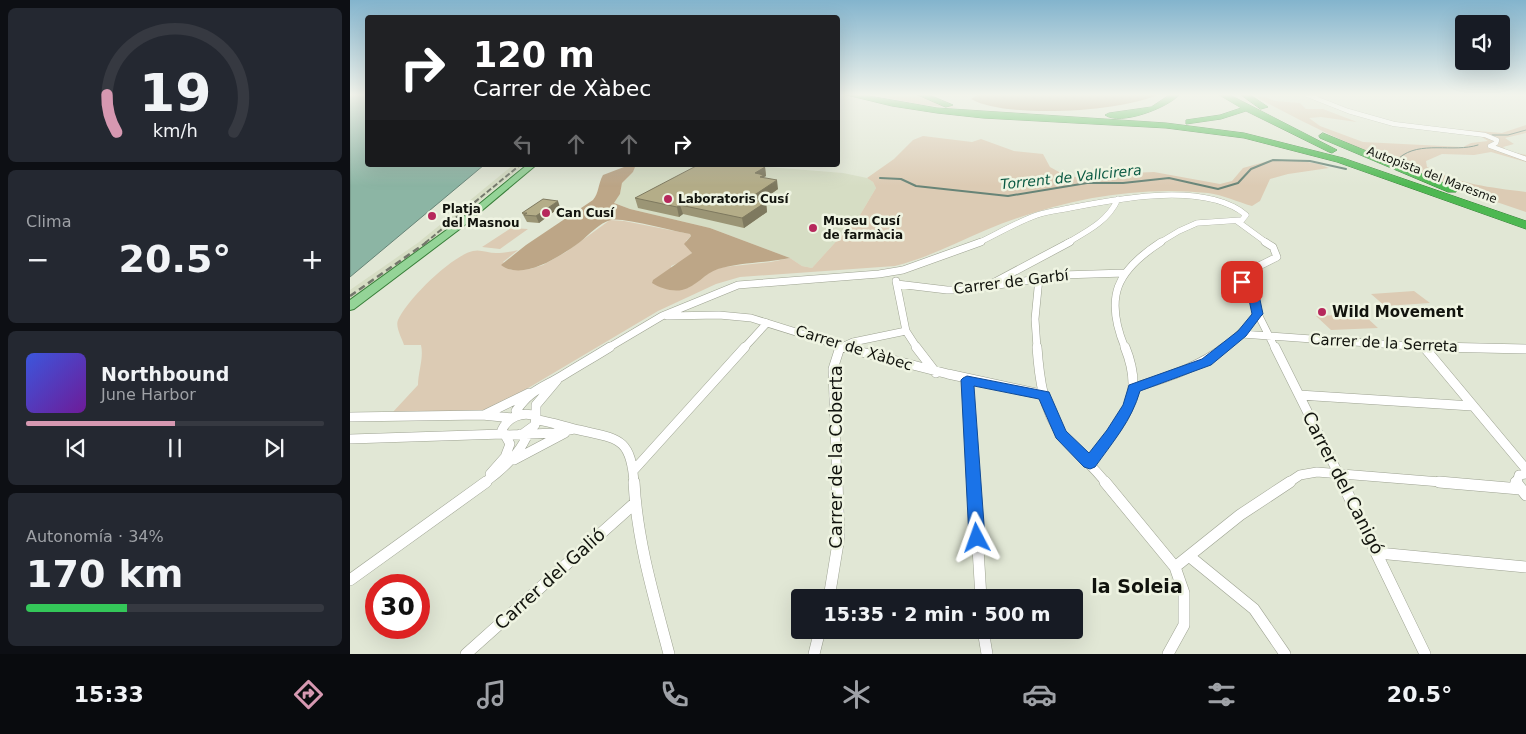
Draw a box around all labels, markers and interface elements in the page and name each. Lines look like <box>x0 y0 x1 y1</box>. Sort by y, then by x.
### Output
map controls <box>1455 15 1510 70</box>
button: sound <box>1455 15 1510 70</box>
icon: right <box>390 35 455 100</box>
text: 120 m <box>473 35 595 75</box>
text: 19 <box>139 63 211 123</box>
text: Carrer de Xàbec <box>473 76 651 101</box>
text: km/h <box>152 120 198 141</box>
icon: left <box>509 130 537 158</box>
icon: ahead <box>562 130 590 158</box>
icon: ahead <box>615 130 643 158</box>
icon: right <box>668 130 696 158</box>
street label: Autopista del Maresme <box>1365 144 1499 206</box>
water label: Torrent de Vallcirera <box>1000 162 1142 192</box>
place label: Laboratoris Cusí <box>678 192 789 206</box>
marker: Laboratoris Cusí <box>662 193 674 205</box>
place label: Platja del Masnou <box>442 202 520 230</box>
place label: Can Cusí <box>556 206 615 220</box>
marker: Can Cusí <box>540 207 552 219</box>
marker: Platja del Masnou <box>426 210 438 222</box>
text: Clima <box>26 212 71 231</box>
place label: Museu Cusí de farmàcia <box>823 214 903 242</box>
marker: Museu Cusí de farmàcia <box>807 222 819 234</box>
text: 20.5° <box>119 237 231 281</box>
text: − <box>26 243 49 276</box>
text: + <box>301 243 324 276</box>
pin <box>1221 261 1263 303</box>
street label: Carrer de Garbí <box>952 266 1070 298</box>
icon: arrive <box>1228 268 1256 296</box>
place label: Wild Movement <box>1332 303 1464 321</box>
marker: Wild Movement <box>1316 306 1328 318</box>
street label: Carrer de Xàbec <box>793 322 915 374</box>
street label: Carrer de la Serreta <box>1310 330 1458 356</box>
text: Northbound <box>101 363 229 385</box>
street label: Carrer de la Coberta <box>825 365 846 549</box>
text: June Harbor <box>101 385 196 404</box>
street label: Carrer del Canigó <box>1298 408 1389 558</box>
icon: previous <box>62 434 90 462</box>
icon: pause <box>161 434 189 462</box>
icon: next <box>260 434 288 462</box>
position arrow <box>950 511 1002 563</box>
street label: Carrer del Galió <box>490 524 609 634</box>
text: Autonomía · 34% <box>26 527 164 546</box>
text: 170 km <box>26 552 183 596</box>
speed limit sign: 30 <box>365 574 430 639</box>
district label: la Soleia <box>1091 575 1183 597</box>
text: 15:35 · 2 min · 500 m <box>823 603 1051 625</box>
icon: directions <box>291 677 326 712</box>
icon: music <box>474 677 509 712</box>
icon: phone <box>657 677 692 712</box>
icon: climate <box>839 677 874 712</box>
icon: car <box>1022 677 1057 712</box>
icon: filters <box>1204 677 1239 712</box>
text: 15:33 <box>74 682 144 707</box>
text: 20.5° <box>1387 682 1452 707</box>

